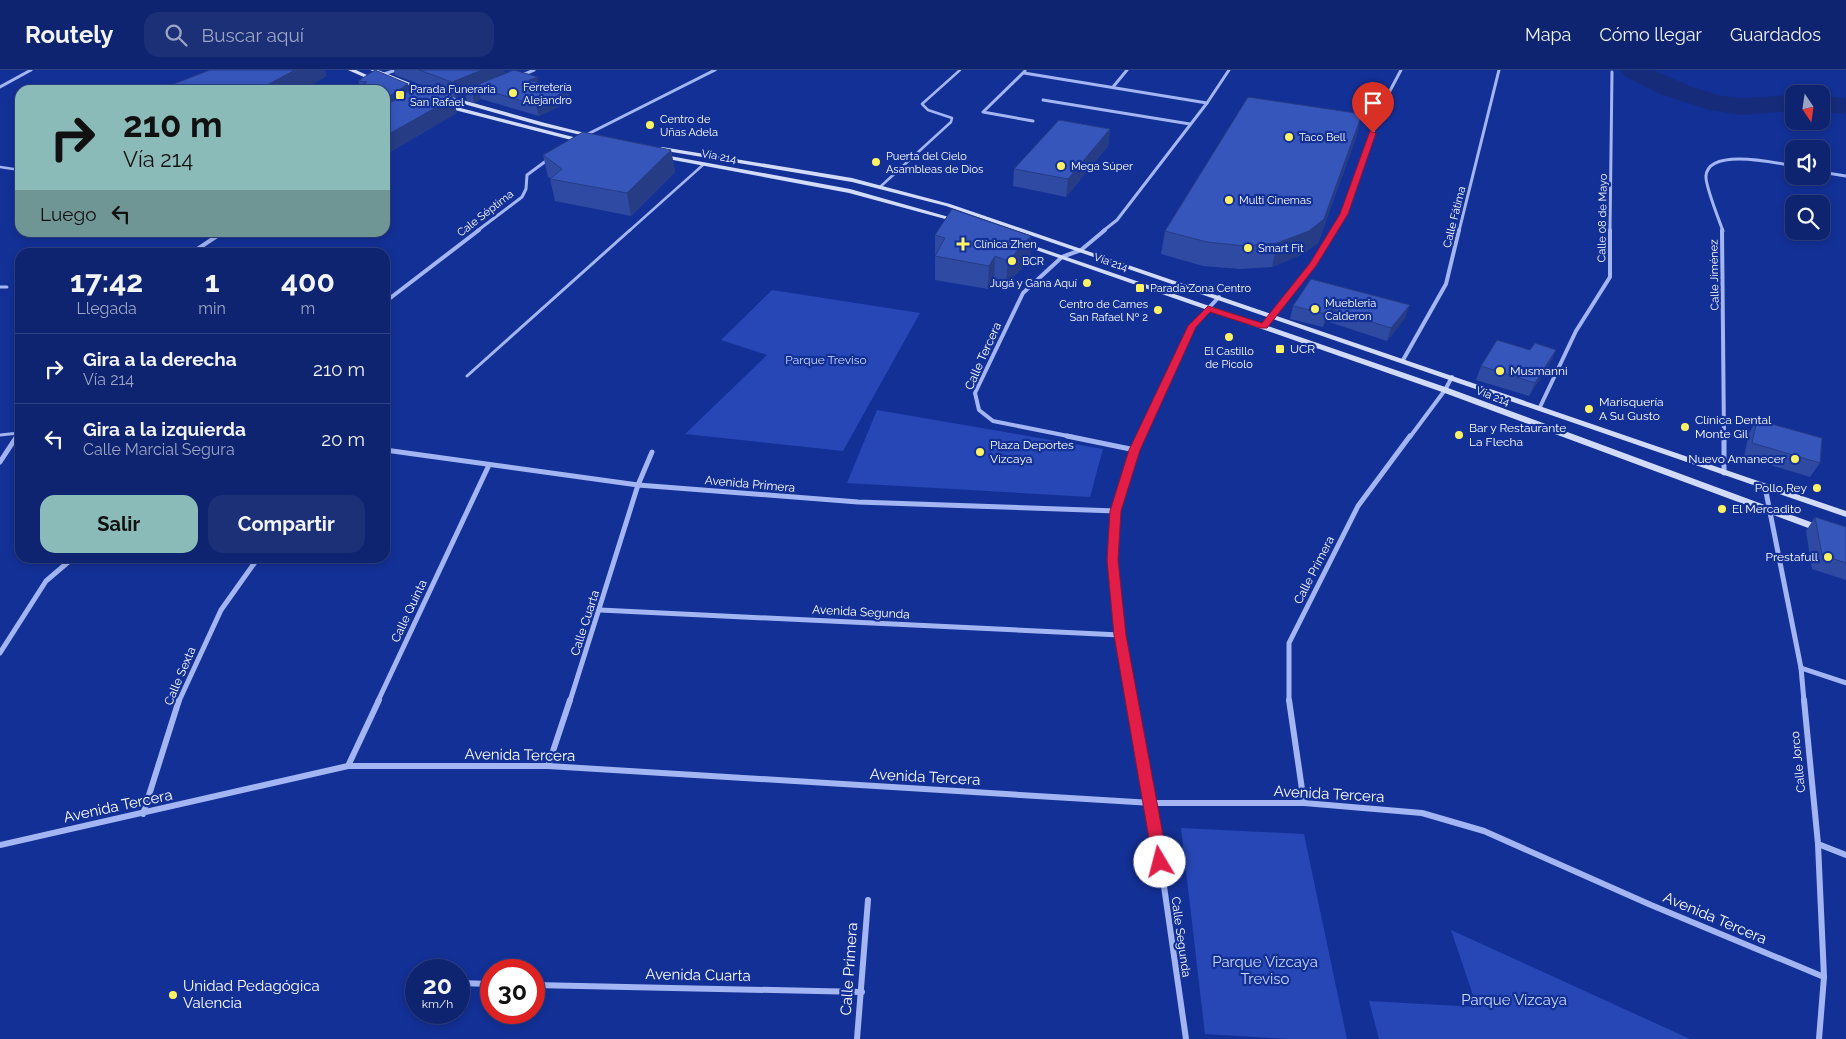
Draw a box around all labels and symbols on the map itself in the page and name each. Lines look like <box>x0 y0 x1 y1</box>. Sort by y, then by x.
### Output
place label: Ferretería Alejandro <box>523 81 572 107</box>
pin <box>1352 82 1394 133</box>
place label: Parada Funeraria San Rafael <box>410 83 496 109</box>
north arrow <box>1785 85 1830 130</box>
marker: Ferretería Alejandro <box>507 87 519 99</box>
marker: Parada Funeraria San Rafael <box>394 89 406 101</box>
place label: Centro de Uñas Adela <box>660 113 718 139</box>
marker: Centro de Uñas Adela <box>644 119 656 131</box>
marker: Taco Bell <box>1283 131 1295 143</box>
place label: Taco Bell <box>1299 131 1346 144</box>
street label: Vía 214 <box>700 147 737 166</box>
place label: Puerta del Cielo Asambleas de Dios <box>886 150 983 176</box>
marker: Puerta del Cielo Asambleas de Dios <box>870 156 882 168</box>
marker: Mega Súper <box>1055 160 1067 172</box>
place label: Mega Súper <box>1071 160 1133 173</box>
street label: Calle 08 de Mayo <box>1595 173 1610 262</box>
street label: Calle Fátima <box>1441 185 1468 249</box>
street label: Cale Séptima <box>455 187 516 239</box>
marker: Multi Cinemas <box>1223 194 1235 206</box>
place label: Multi Cinemas <box>1239 194 1311 207</box>
marker: Clínica Zhen <box>956 237 970 251</box>
place label: Clínica Zhen <box>974 238 1037 251</box>
street label: Calle Jiménez <box>1707 239 1722 311</box>
marker: Smart Fit <box>1242 242 1254 254</box>
place label: Smart Fit <box>1258 242 1304 255</box>
street label: Vía 214 <box>1092 251 1130 274</box>
marker: BCR <box>1006 255 1018 267</box>
place label: BCR <box>1022 255 1044 268</box>
place label: Jugá y Gana Aquí <box>990 277 1078 290</box>
marker: Jugá y Gana Aquí <box>1081 277 1093 289</box>
marker: Parada Zona Centro <box>1134 282 1146 294</box>
place label: Parada Zona Centro <box>1150 282 1251 295</box>
place label: Muebleria Calderon <box>1325 297 1376 323</box>
place label: Centro de Carnes San Rafael Nº 2 <box>1059 298 1148 324</box>
marker: Muebleria Calderon <box>1309 303 1321 315</box>
marker: Centro de Carnes San Rafael Nº 2 <box>1152 304 1164 316</box>
street label: Calle Tercera <box>962 320 1004 392</box>
marker: El Castillo de Picolo <box>1223 331 1235 343</box>
place label: UCR <box>1290 342 1315 356</box>
marker: UCR <box>1274 343 1286 355</box>
place label: El Castillo de Picolo <box>1204 345 1254 371</box>
park label: Parque Treviso <box>785 353 867 367</box>
place label: Musmanni <box>1510 364 1568 378</box>
marker: Musmanni <box>1494 365 1506 377</box>
street label: Vía 214 <box>1474 384 1512 409</box>
place label: Marisquería A Su Gusto <box>1599 395 1664 423</box>
marker: Marisquería A Su Gusto <box>1583 403 1595 415</box>
place label: Clínica Dental Monte Gil <box>1695 413 1772 441</box>
place label: Bar y Restaurante La Flecha <box>1469 421 1566 449</box>
marker: Clínica Dental Monte Gil <box>1679 421 1691 433</box>
marker: Bar y Restaurante La Flecha <box>1453 429 1465 441</box>
place label: Plaza Deportes Vizcaya <box>990 438 1074 466</box>
marker: Plaza Deportes Vizcaya <box>974 446 986 458</box>
place label: Nuevo Amanecer <box>1688 452 1786 466</box>
marker: Nuevo Amanecer <box>1789 453 1801 465</box>
street label: Avenida Primera <box>704 473 796 495</box>
place label: Pollo Rey <box>1755 481 1807 495</box>
marker: Pollo Rey <box>1811 482 1823 494</box>
place label: El Mercadito <box>1732 502 1801 516</box>
marker: El Mercadito <box>1716 503 1728 515</box>
street label: Calle Primera <box>1291 534 1337 606</box>
place label: Prestafull <box>1766 550 1819 564</box>
marker: Prestafull <box>1822 551 1834 563</box>
street label: Calle Quinta <box>388 577 430 645</box>
street label: Calle Cuarta <box>568 588 602 658</box>
street label: Avenida Segunda <box>812 602 910 622</box>
street label: Calle Sexta <box>161 645 199 707</box>
street label: Calle Jorco <box>1788 731 1808 793</box>
street label: Avenida Tercera <box>464 745 576 765</box>
street label: Avenida Tercera <box>869 765 981 789</box>
street label: Avenida Tercera <box>1273 782 1385 806</box>
street label: Avenida Tercera <box>62 786 174 826</box>
position arrow <box>1133 835 1185 887</box>
street label: Avenida Tercera <box>1661 888 1769 948</box>
street label: Calle Segunda <box>1168 896 1194 978</box>
street label: Calle Primera <box>837 922 861 1016</box>
park label: Parque Vizcaya Treviso <box>1212 953 1318 988</box>
speed limit sign: 30 <box>480 959 545 1024</box>
street label: Avenida Cuarta <box>645 965 751 985</box>
place label: Unidad Pedagógica Valencia <box>183 977 320 1012</box>
marker: Unidad Pedagógica Valencia <box>167 989 179 1001</box>
park label: Parque Vizcaya <box>1461 991 1567 1009</box>

